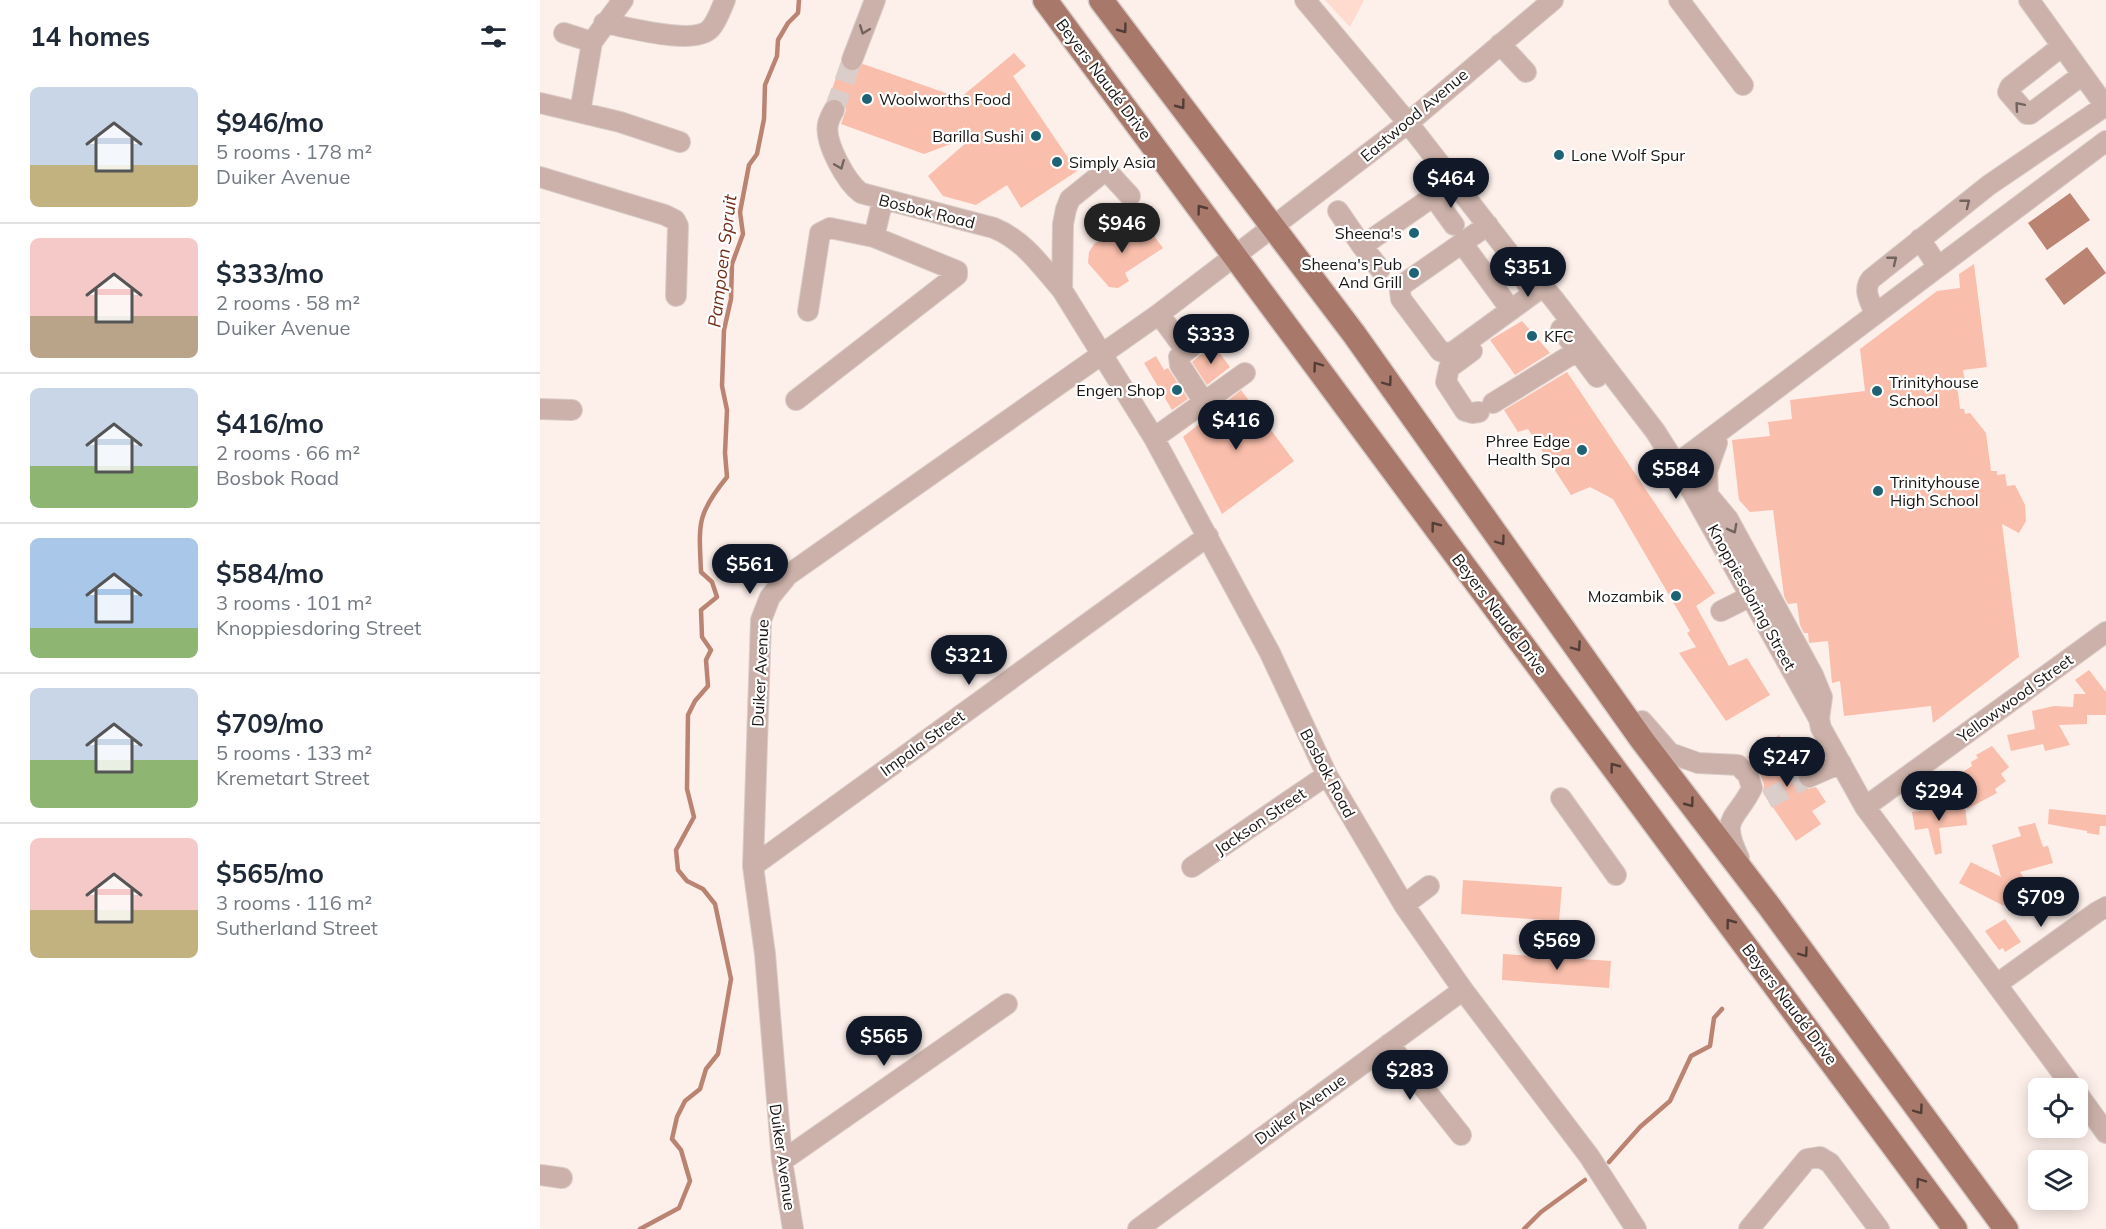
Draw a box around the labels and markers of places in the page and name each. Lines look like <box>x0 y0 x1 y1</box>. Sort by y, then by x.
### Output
place label: Woolworths Food <box>879 89 1011 109</box>
marker: Woolworths Food <box>860 92 874 106</box>
place label: Barilla Sushi <box>932 126 1024 146</box>
marker: Barilla Sushi <box>1029 129 1043 143</box>
place label: Lone Wolf Spur <box>1571 145 1685 165</box>
marker: Lone Wolf Spur <box>1552 148 1566 162</box>
place label: Simply Asia <box>1069 152 1156 172</box>
marker: Simply Asia <box>1050 155 1064 169</box>
pin: $464 <box>1415 158 1487 209</box>
pin: $946 <box>1086 203 1158 254</box>
place label: Sheena's <box>1335 223 1402 243</box>
marker: Sheena's <box>1407 226 1421 240</box>
pin: $351 <box>1492 247 1564 298</box>
place label: Sheena's Pub And Grill <box>1301 254 1402 292</box>
marker: Sheena's Pub And Grill <box>1407 266 1421 280</box>
pin: $333 <box>1175 314 1247 365</box>
place label: KFC <box>1544 326 1574 346</box>
marker: KFC <box>1525 329 1539 343</box>
place label: Trinityhouse School <box>1889 372 1979 410</box>
place label: Engen Shop <box>1076 380 1165 400</box>
marker: Engen Shop <box>1170 383 1184 397</box>
marker: Trinityhouse School <box>1870 384 1884 398</box>
pin: $416 <box>1200 400 1272 451</box>
place label: Phree Edge Health Spa <box>1486 431 1570 469</box>
marker: Phree Edge Health Spa <box>1575 443 1589 457</box>
pin: $584 <box>1640 449 1712 500</box>
place label: Trinityhouse High School <box>1890 472 1980 510</box>
marker: Trinityhouse High School <box>1871 484 1885 498</box>
pin: $561 <box>714 544 786 595</box>
place label: Mozambik <box>1588 586 1665 606</box>
marker: Mozambik <box>1669 589 1683 603</box>
pin: $321 <box>933 635 1005 686</box>
pin: $247 <box>1751 737 1823 788</box>
pin: $294 <box>1903 771 1975 822</box>
pin: $709 <box>2005 877 2077 928</box>
pin: $569 <box>1521 920 1593 971</box>
pin: $565 <box>848 1016 920 1067</box>
pin: $283 <box>1374 1050 1446 1101</box>

